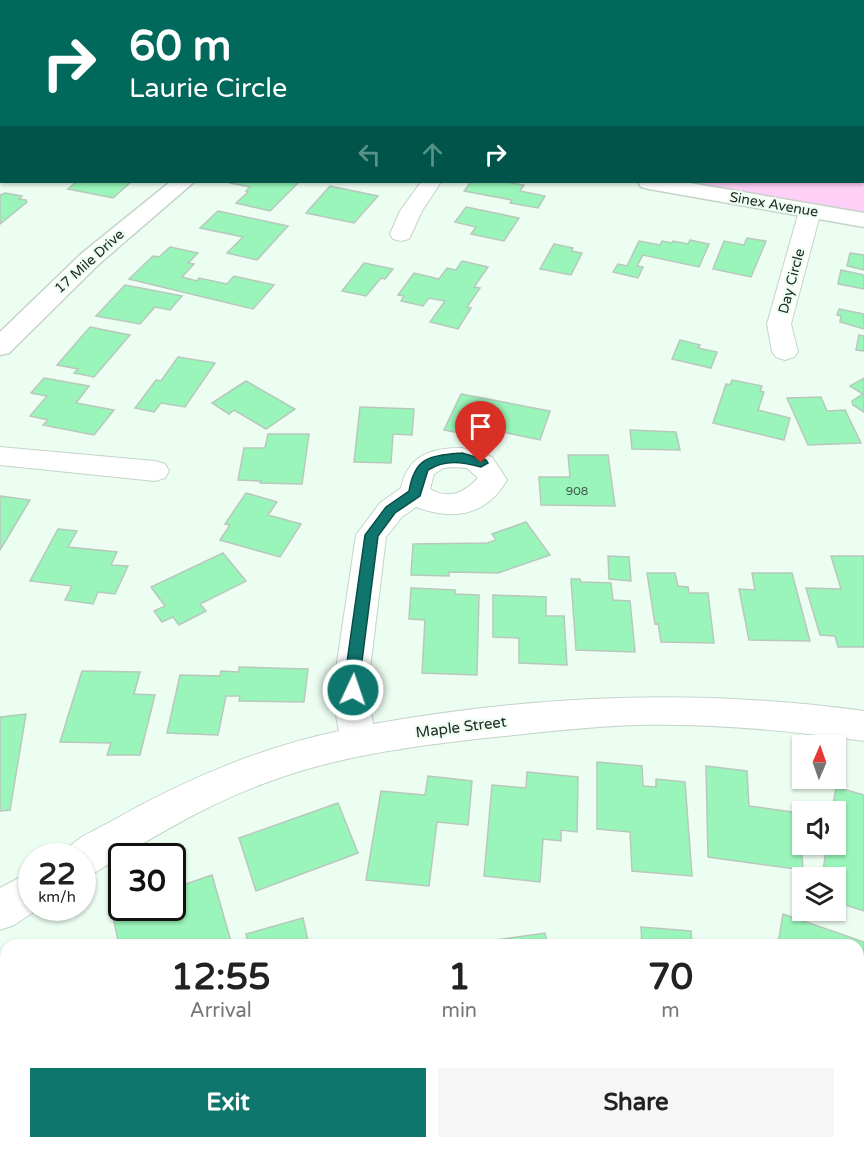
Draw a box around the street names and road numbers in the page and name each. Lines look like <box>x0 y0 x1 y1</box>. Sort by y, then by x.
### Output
street label: Sinex Avenue <box>728 188 820 221</box>
street label: 17 Mile Drive <box>51 226 128 297</box>
street label: Day Circle <box>775 247 808 315</box>
street label: Maple Street <box>415 712 508 742</box>

